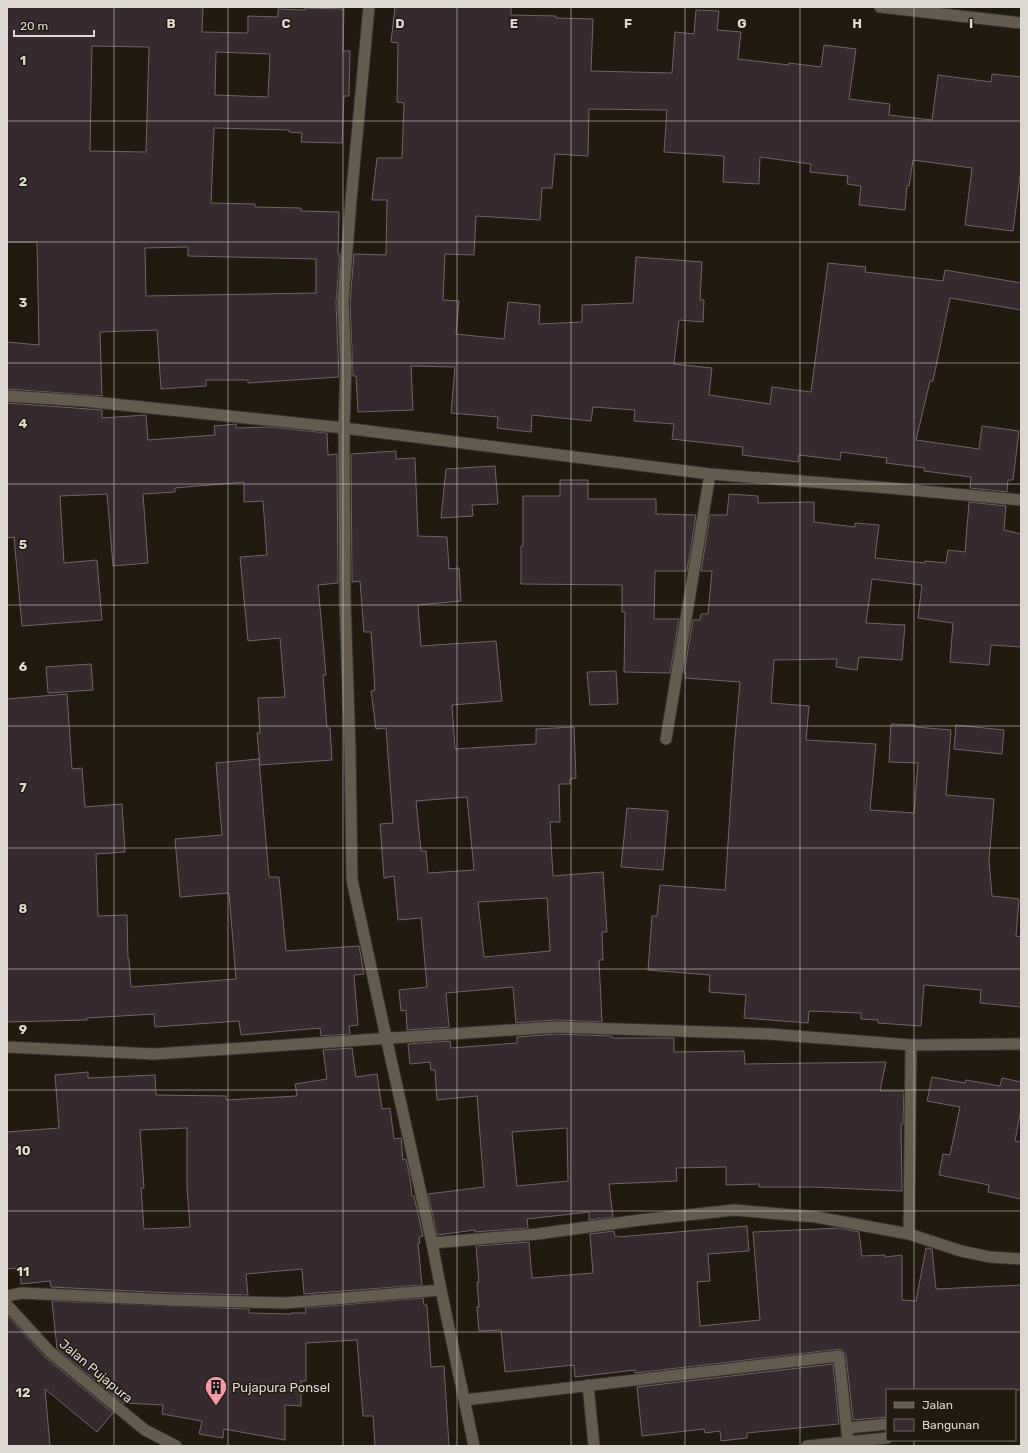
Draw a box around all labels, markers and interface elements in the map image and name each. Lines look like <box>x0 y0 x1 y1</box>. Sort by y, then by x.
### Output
scale bar <box>14 12 94 38</box>
text: B <box>166 16 176 31</box>
text: C <box>281 16 291 31</box>
text: D <box>395 16 405 31</box>
text: E <box>510 16 518 31</box>
text: F <box>624 16 632 31</box>
text: G <box>737 16 747 31</box>
text: H <box>852 16 862 31</box>
text: I <box>969 16 973 31</box>
text: 20 m <box>20 19 48 33</box>
text: 1 <box>20 53 26 68</box>
text: 2 <box>19 174 27 189</box>
text: 3 <box>19 295 28 310</box>
text: 4 <box>19 416 28 431</box>
text: 5 <box>19 537 27 552</box>
text: 6 <box>19 659 28 674</box>
text: 7 <box>19 780 27 795</box>
text: 8 <box>19 901 28 916</box>
text: 9 <box>19 1022 27 1037</box>
text: 10 <box>15 1143 31 1158</box>
text: 11 <box>17 1264 29 1279</box>
street label: Jalan Pujapura <box>56 1336 136 1406</box>
building icon: Pujapura Ponsel <box>203 1374 229 1407</box>
place label: Pujapura Ponsel <box>232 1380 330 1395</box>
text: 12 <box>16 1385 30 1400</box>
legend <box>886 1389 1016 1441</box>
text: Jalan <box>922 1398 953 1412</box>
text: Bangunan <box>922 1418 979 1432</box>

